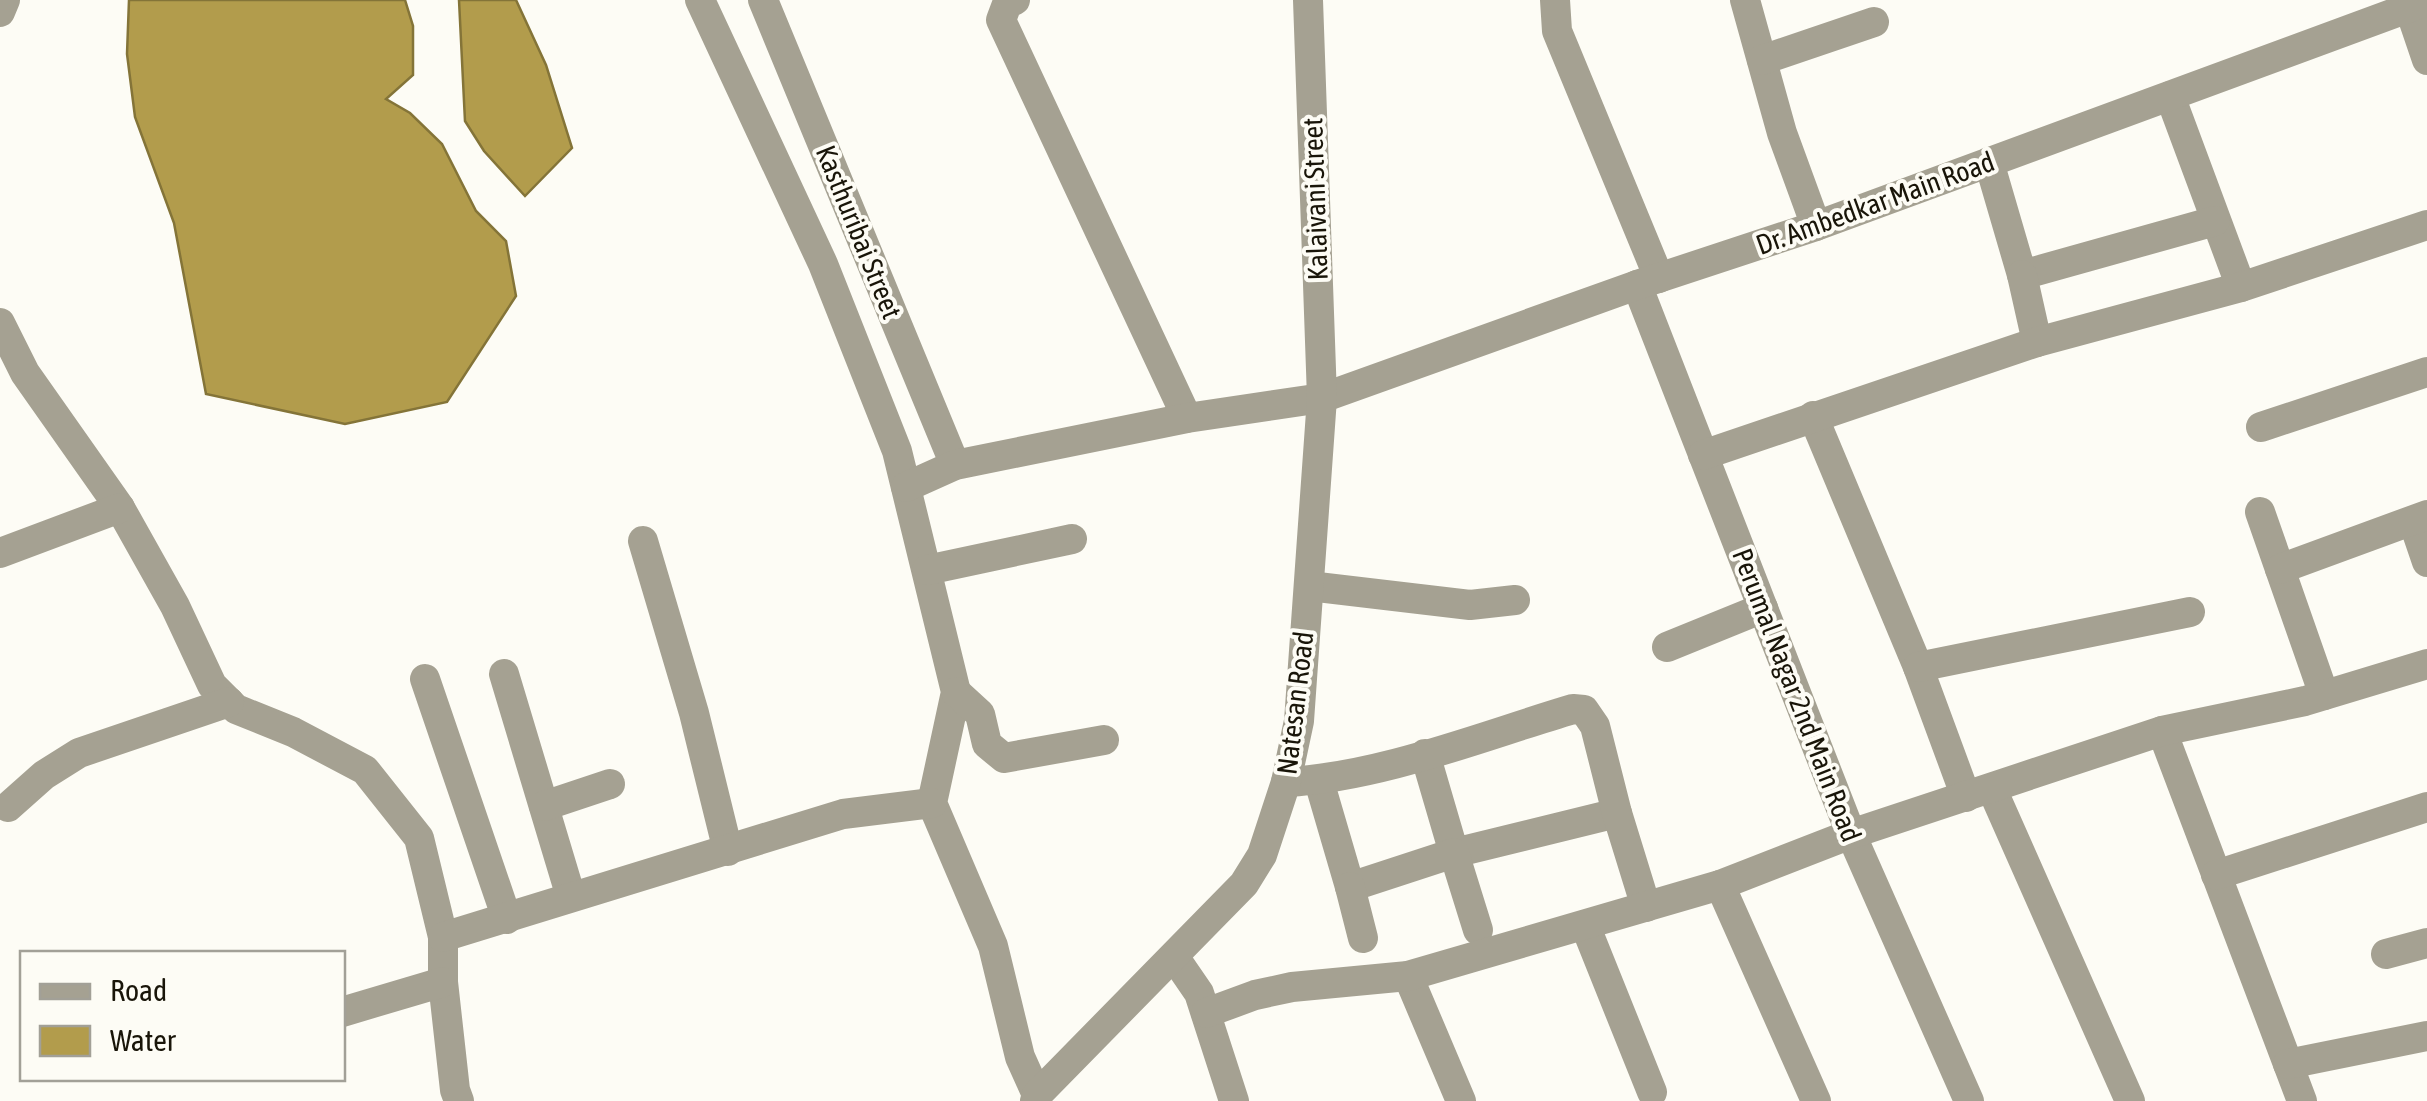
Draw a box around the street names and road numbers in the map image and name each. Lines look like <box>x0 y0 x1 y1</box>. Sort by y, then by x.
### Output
street label: Kalaivani Street <box>1296 117 1334 281</box>
street label: Kasthuribai Street <box>810 141 908 323</box>
street label: Dr. Ambedkar Main Road <box>1752 145 1998 261</box>
street label: Perumal Nagar 2nd Main Road <box>1726 544 1868 846</box>
street label: Natesan Road <box>1270 630 1320 776</box>

